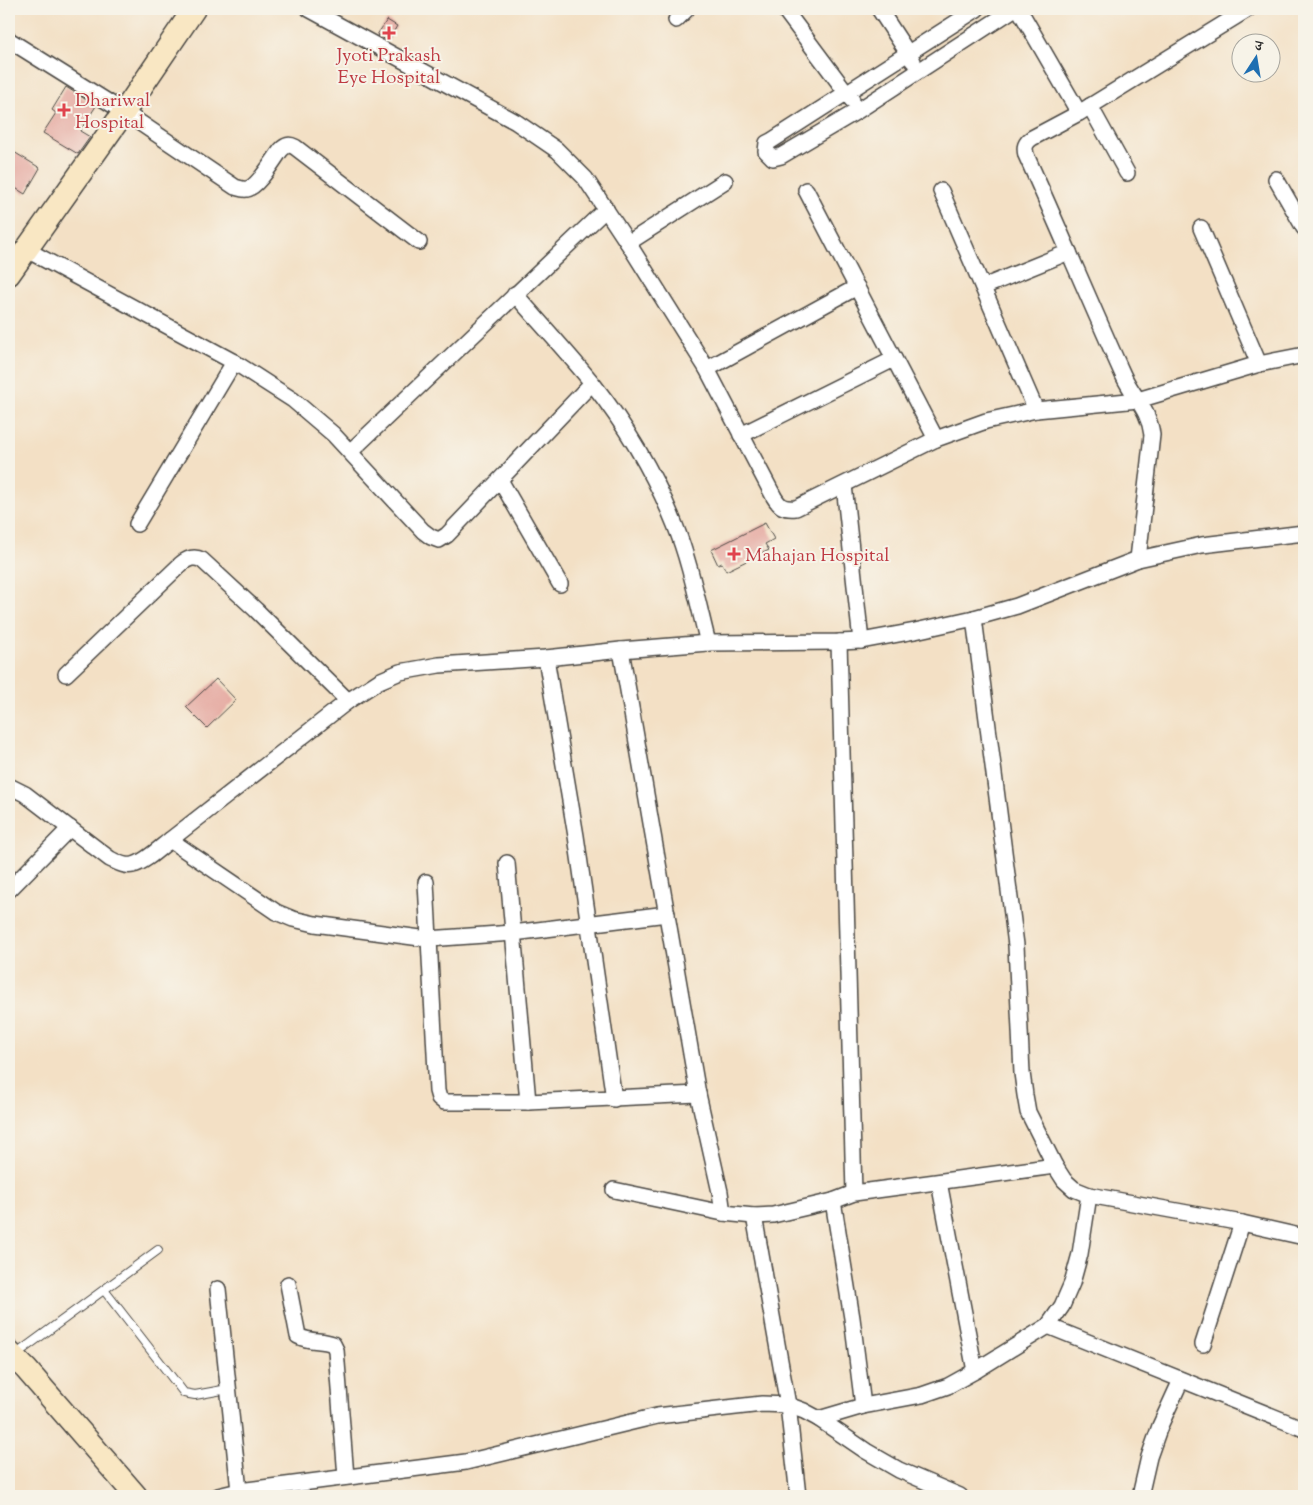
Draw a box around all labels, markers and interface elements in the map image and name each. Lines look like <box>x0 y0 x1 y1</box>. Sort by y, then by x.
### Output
marker: Jyoti Prakash Eye Hospital <box>382 26 396 40</box>
north arrow <box>1230 32 1280 82</box>
text: उ <box>1252 37 1265 58</box>
place label: Jyoti Prakash Eye Hospital <box>336 43 441 92</box>
place label: Dhariwal Hospital <box>75 88 150 137</box>
marker: Dhariwal Hospital <box>57 103 71 117</box>
place label: Mahajan Hospital <box>745 543 890 570</box>
marker: Mahajan Hospital <box>727 547 741 561</box>

